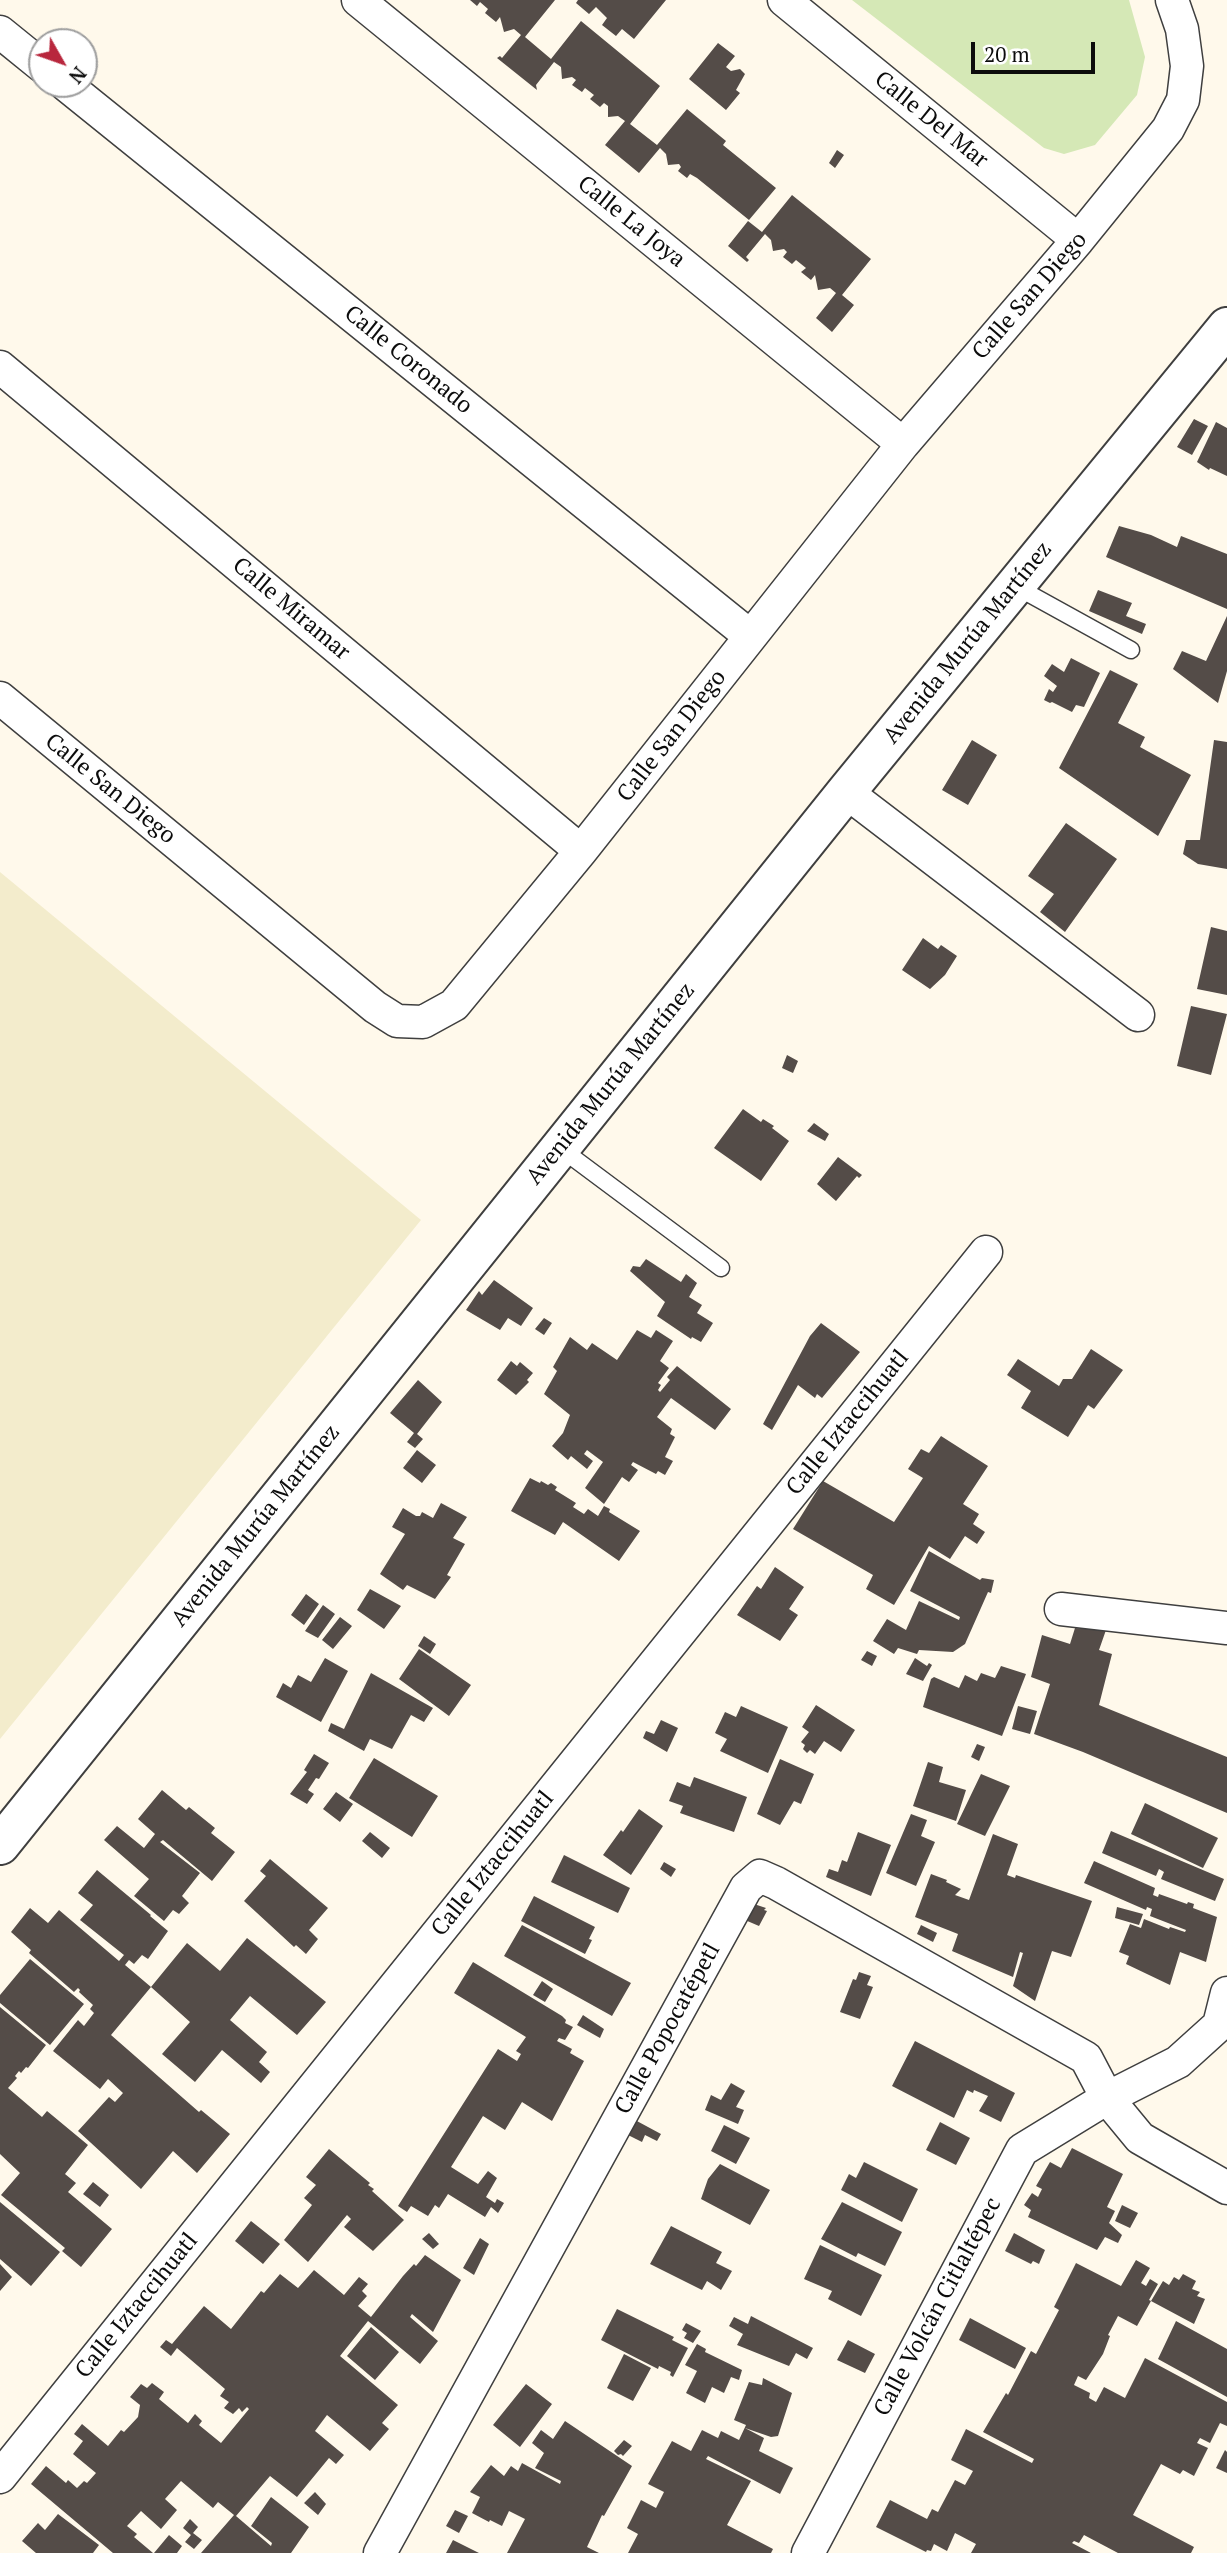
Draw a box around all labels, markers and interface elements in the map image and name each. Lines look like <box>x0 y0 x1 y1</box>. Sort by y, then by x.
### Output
north arrow <box>28 28 98 98</box>
scale bar <box>975 28 1099 72</box>
text: 20 m <box>984 40 1030 68</box>
text: N <box>64 62 92 89</box>
street label: Calle Del Mar <box>869 66 993 174</box>
street label: Calle La Joya <box>572 170 690 274</box>
street label: Calle San Diego <box>967 226 1093 366</box>
street label: Calle Coronado <box>338 300 478 420</box>
street label: Avenida Murúa Martínez <box>878 536 1058 750</box>
street label: Calle Miramar <box>227 552 355 666</box>
street label: Calle San Diego <box>612 664 732 808</box>
street label: Calle San Diego <box>39 728 181 850</box>
street label: Avenida Murúa Martínez <box>521 977 701 1191</box>
street label: Calle Iztaccihuatl <box>781 1345 915 1501</box>
street label: Avenida Murúa Martínez <box>166 1419 346 1633</box>
street label: Calle Iztaccihuatl <box>426 1786 560 1942</box>
street label: Calle Popocatépetl <box>610 1939 726 2119</box>
street label: Calle Volcán Citlaltépec <box>869 2193 1007 2421</box>
street label: Calle Iztaccihuatl <box>70 2228 204 2384</box>

